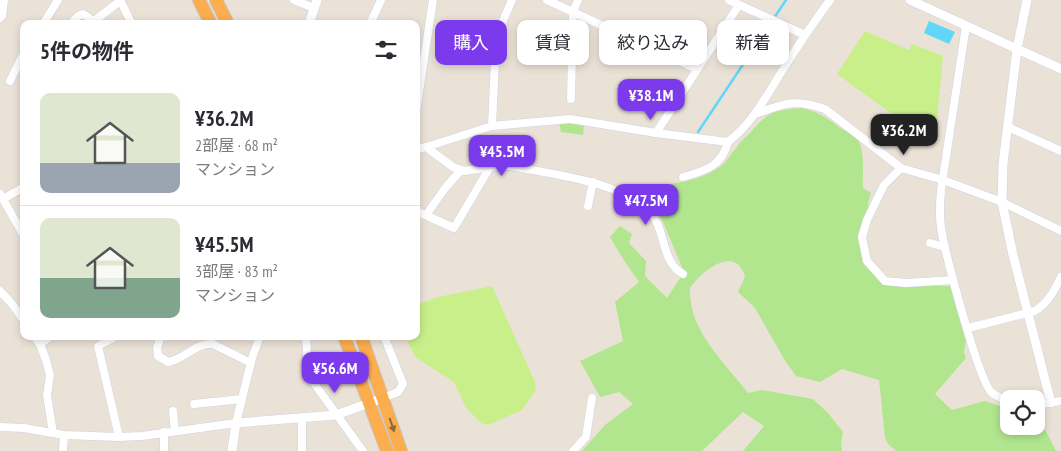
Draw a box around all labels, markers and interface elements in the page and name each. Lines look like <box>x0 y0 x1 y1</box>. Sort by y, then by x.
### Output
chip: 購入 <box>435 20 507 65</box>
chip: 賃貸 <box>517 20 589 65</box>
chip: 絞り込み <box>599 20 707 65</box>
chip: 新着 <box>717 20 789 65</box>
icon: filters <box>372 36 400 64</box>
text: 5件の物件 <box>40 38 134 65</box>
pin: ¥38.1M <box>610 78 692 121</box>
text: ¥38.1M <box>629 85 673 105</box>
text: ¥36.2M <box>195 105 254 132</box>
icon: home <box>80 113 140 173</box>
pin: ¥36.2M <box>863 114 945 156</box>
text: ¥36.2M <box>882 120 926 140</box>
pin: ¥45.5M <box>461 134 543 177</box>
text: 2部屋 · 68 m² <box>195 135 278 155</box>
text: ¥45.5M <box>480 141 524 161</box>
text: マンション <box>195 159 275 179</box>
pin: ¥47.5M <box>605 184 687 226</box>
text: ¥47.5M <box>624 190 668 210</box>
text: ¥45.5M <box>195 231 254 258</box>
icon: home <box>80 238 140 298</box>
text: 3部屋 · 83 m² <box>195 261 278 281</box>
text: マンション <box>195 285 275 305</box>
pin: ¥56.6M <box>294 352 376 394</box>
text: ¥56.6M <box>313 358 357 378</box>
map controls <box>1000 390 1045 435</box>
button: locate <box>1000 390 1045 435</box>
one-way arrow <box>389 417 396 432</box>

